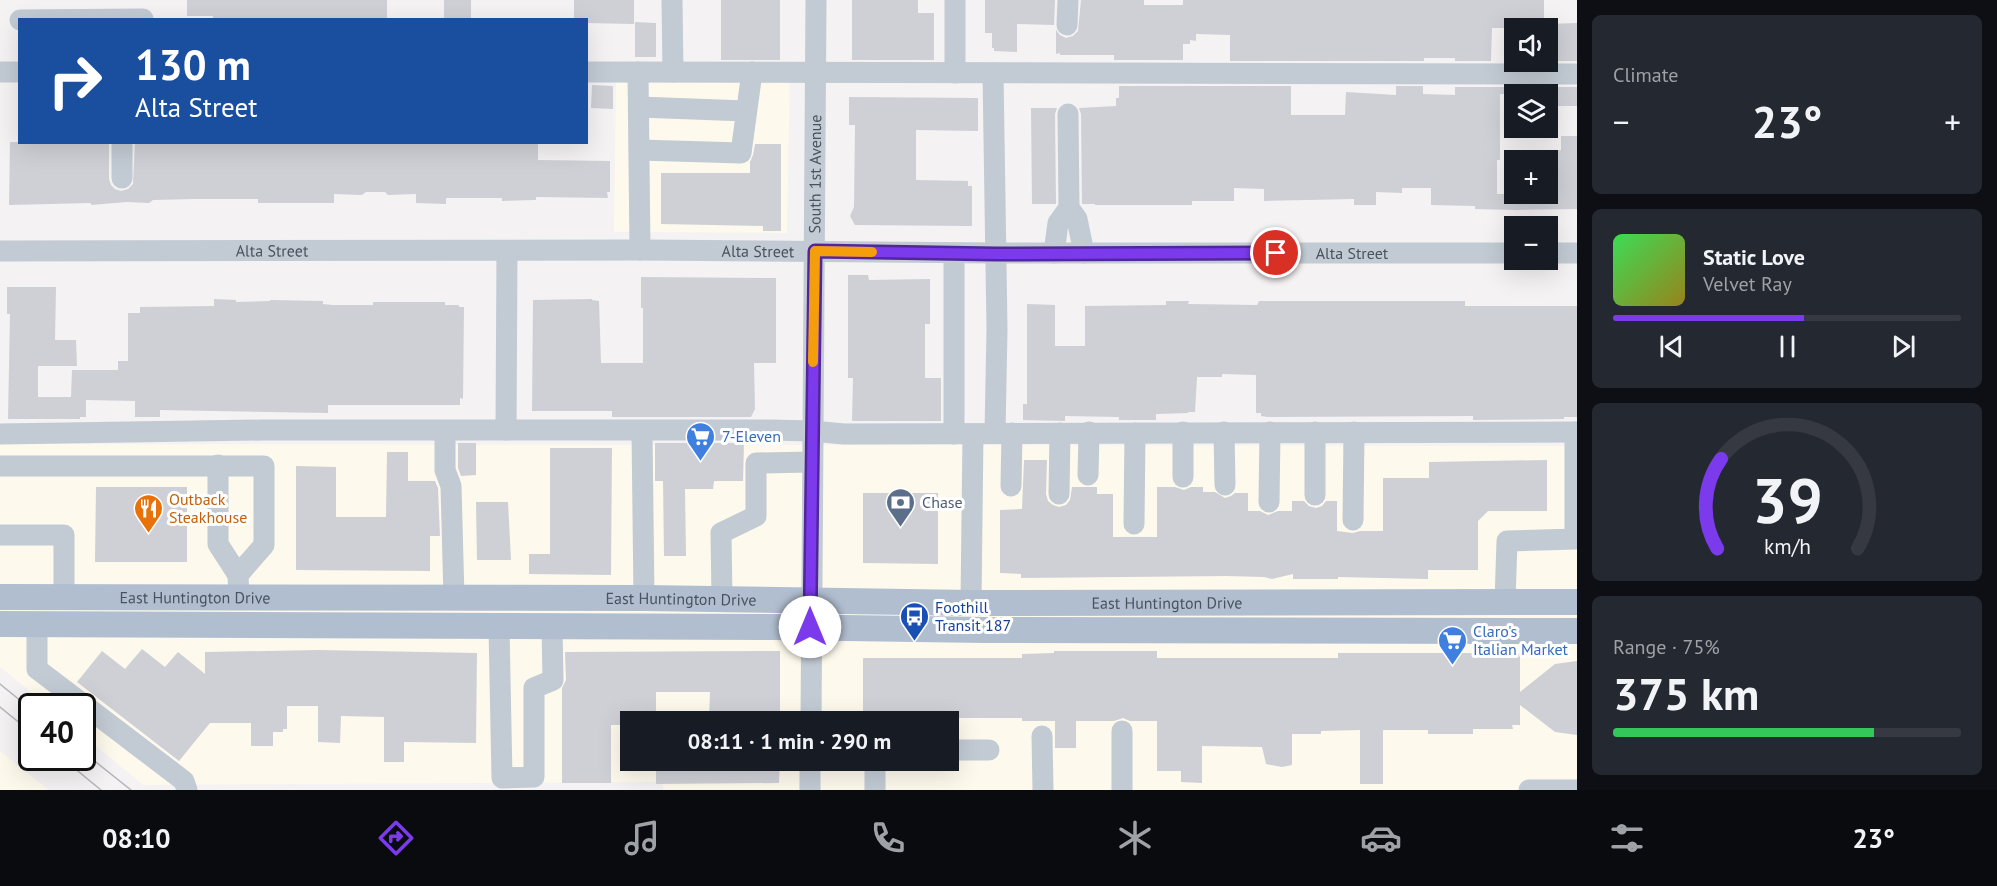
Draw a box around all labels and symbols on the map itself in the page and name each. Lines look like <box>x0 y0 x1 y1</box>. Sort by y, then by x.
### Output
street label: South 1st Avenue <box>804 114 825 234</box>
pin <box>1250 227 1301 278</box>
street label: Alta Street <box>236 241 309 261</box>
street label: Alta Street <box>722 241 795 261</box>
street label: Alta Street <box>1316 243 1389 263</box>
supermarket icon: 7-Eleven <box>685 420 717 462</box>
place label: 7-Eleven <box>722 426 781 446</box>
bank icon: Chase <box>885 486 917 528</box>
place label: Outback Steakhouse <box>169 489 247 527</box>
restaurant icon: Outback Steakhouse <box>132 492 164 534</box>
place label: Chase <box>922 492 963 512</box>
street label: East Huntington Drive <box>119 587 271 607</box>
street label: East Huntington Drive <box>605 588 757 610</box>
street label: East Huntington Drive <box>1091 593 1242 613</box>
position arrow <box>778 595 842 659</box>
place label: Foothill Transit 187 <box>935 597 1011 635</box>
bus stop icon: Foothill Transit 187 <box>898 600 930 642</box>
place label: Claro's Italian Market <box>1473 621 1569 659</box>
supermarket icon: Claro's Italian Market <box>1436 624 1468 666</box>
speed limit sign: 40 <box>18 693 96 771</box>

